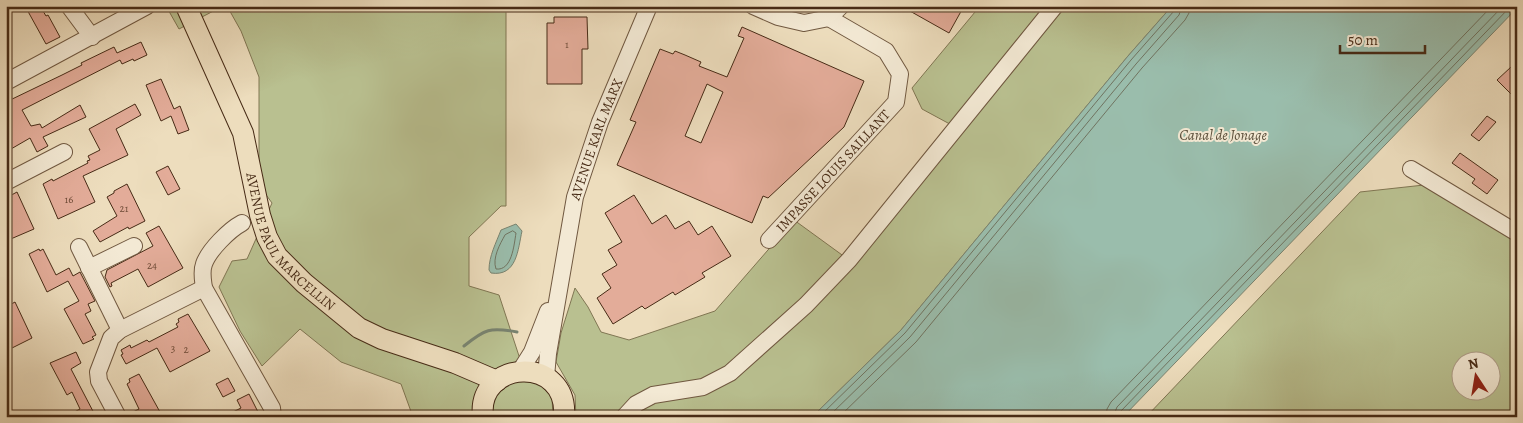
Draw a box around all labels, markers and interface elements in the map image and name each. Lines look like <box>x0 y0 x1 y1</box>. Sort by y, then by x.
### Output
scale bar <box>1340 22 1426 54</box>
text: 50 m <box>1348 30 1378 50</box>
house number: 1 <box>565 37 569 52</box>
street label: AVENUE KARL MARX <box>565 75 627 203</box>
street label: IMPASSE LOUIS SAILLANT <box>771 105 894 236</box>
water label: Canal de Jonage <box>1179 125 1267 145</box>
street label: AVENUE PAUL MARCELLIN <box>242 170 340 315</box>
house number: 16 <box>65 192 73 207</box>
house number: 21 <box>120 201 129 216</box>
house number: 24 <box>147 258 157 273</box>
house number: 3 <box>171 341 175 356</box>
house number: 2 <box>183 342 189 357</box>
north arrow <box>1450 350 1500 400</box>
text: N <box>1466 353 1480 374</box>

